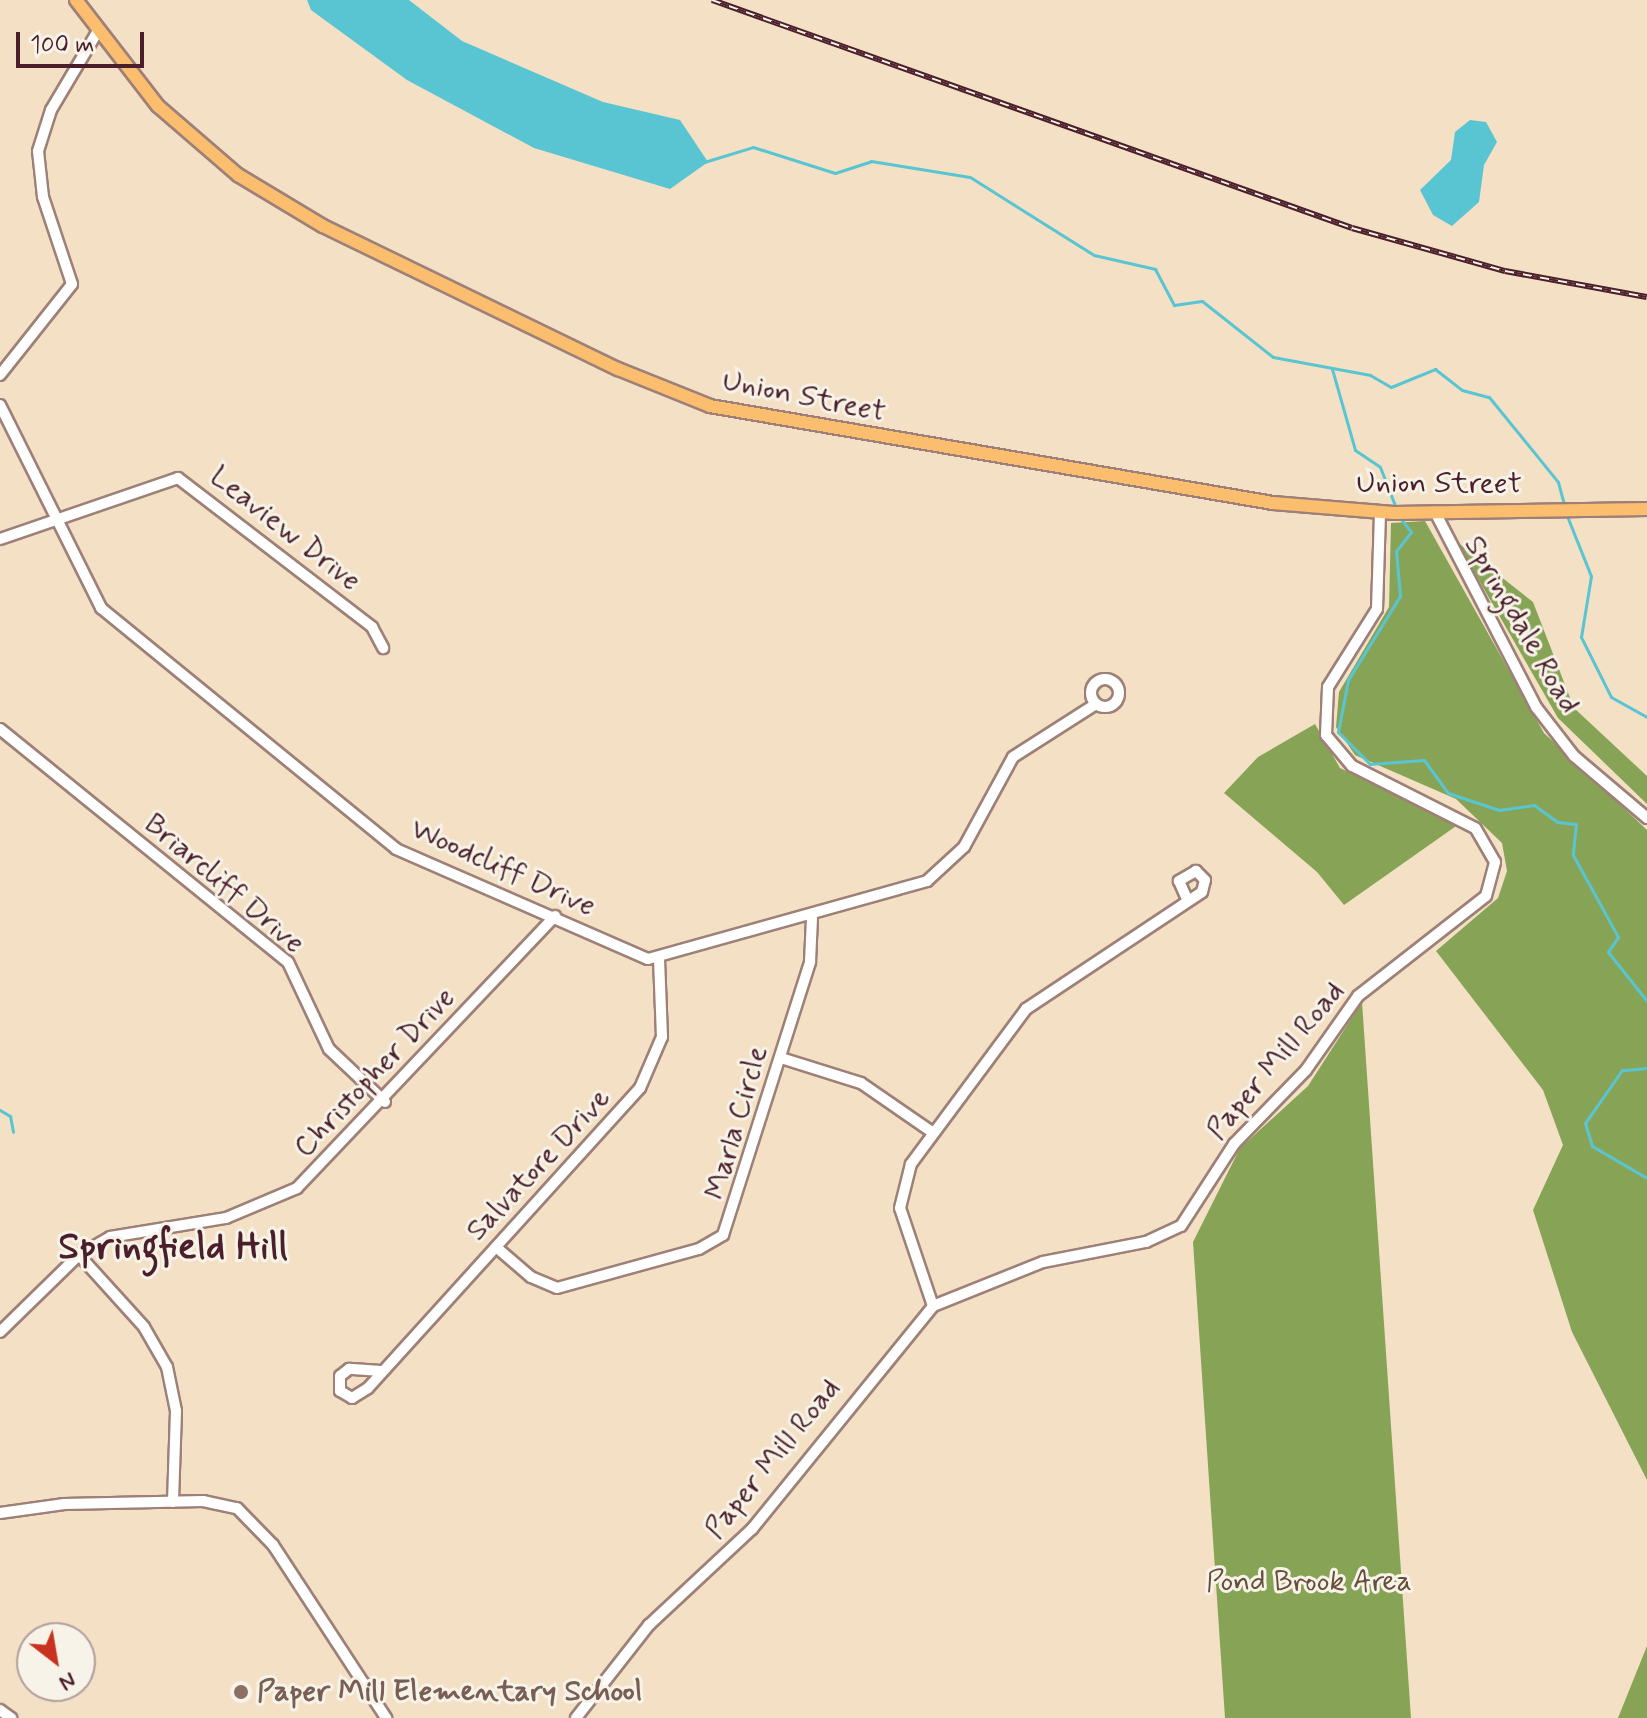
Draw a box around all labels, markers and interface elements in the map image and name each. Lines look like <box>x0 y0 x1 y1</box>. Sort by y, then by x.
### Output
scale bar <box>20 16 148 66</box>
text: 100 m <box>30 30 94 61</box>
street label: Union Street <box>720 364 888 430</box>
street label: Leaview Drive <box>202 459 368 599</box>
street label: Union Street <box>1357 466 1521 502</box>
street label: Springdale Road <box>1455 530 1587 720</box>
street label: Briarcliff Drive <box>137 807 311 961</box>
street label: Woodcliff Drive <box>406 812 600 924</box>
street label: Paper Mill Road <box>1199 974 1353 1148</box>
street label: Christopher Drive <box>287 980 463 1166</box>
street label: Marla Circle <box>698 1043 776 1203</box>
street label: Salvatore Drive <box>460 1082 618 1248</box>
district label: Springfield Hill <box>59 1225 287 1271</box>
street label: Paper Mill Road <box>697 1372 849 1546</box>
park label: Pond Brook Area <box>1204 1564 1414 1600</box>
north arrow <box>16 1622 96 1702</box>
text: N <box>54 1665 81 1697</box>
place label: Paper Mill Elementary School <box>257 1674 642 1710</box>
marker: Paper Mill Elementary School <box>232 1683 250 1701</box>

